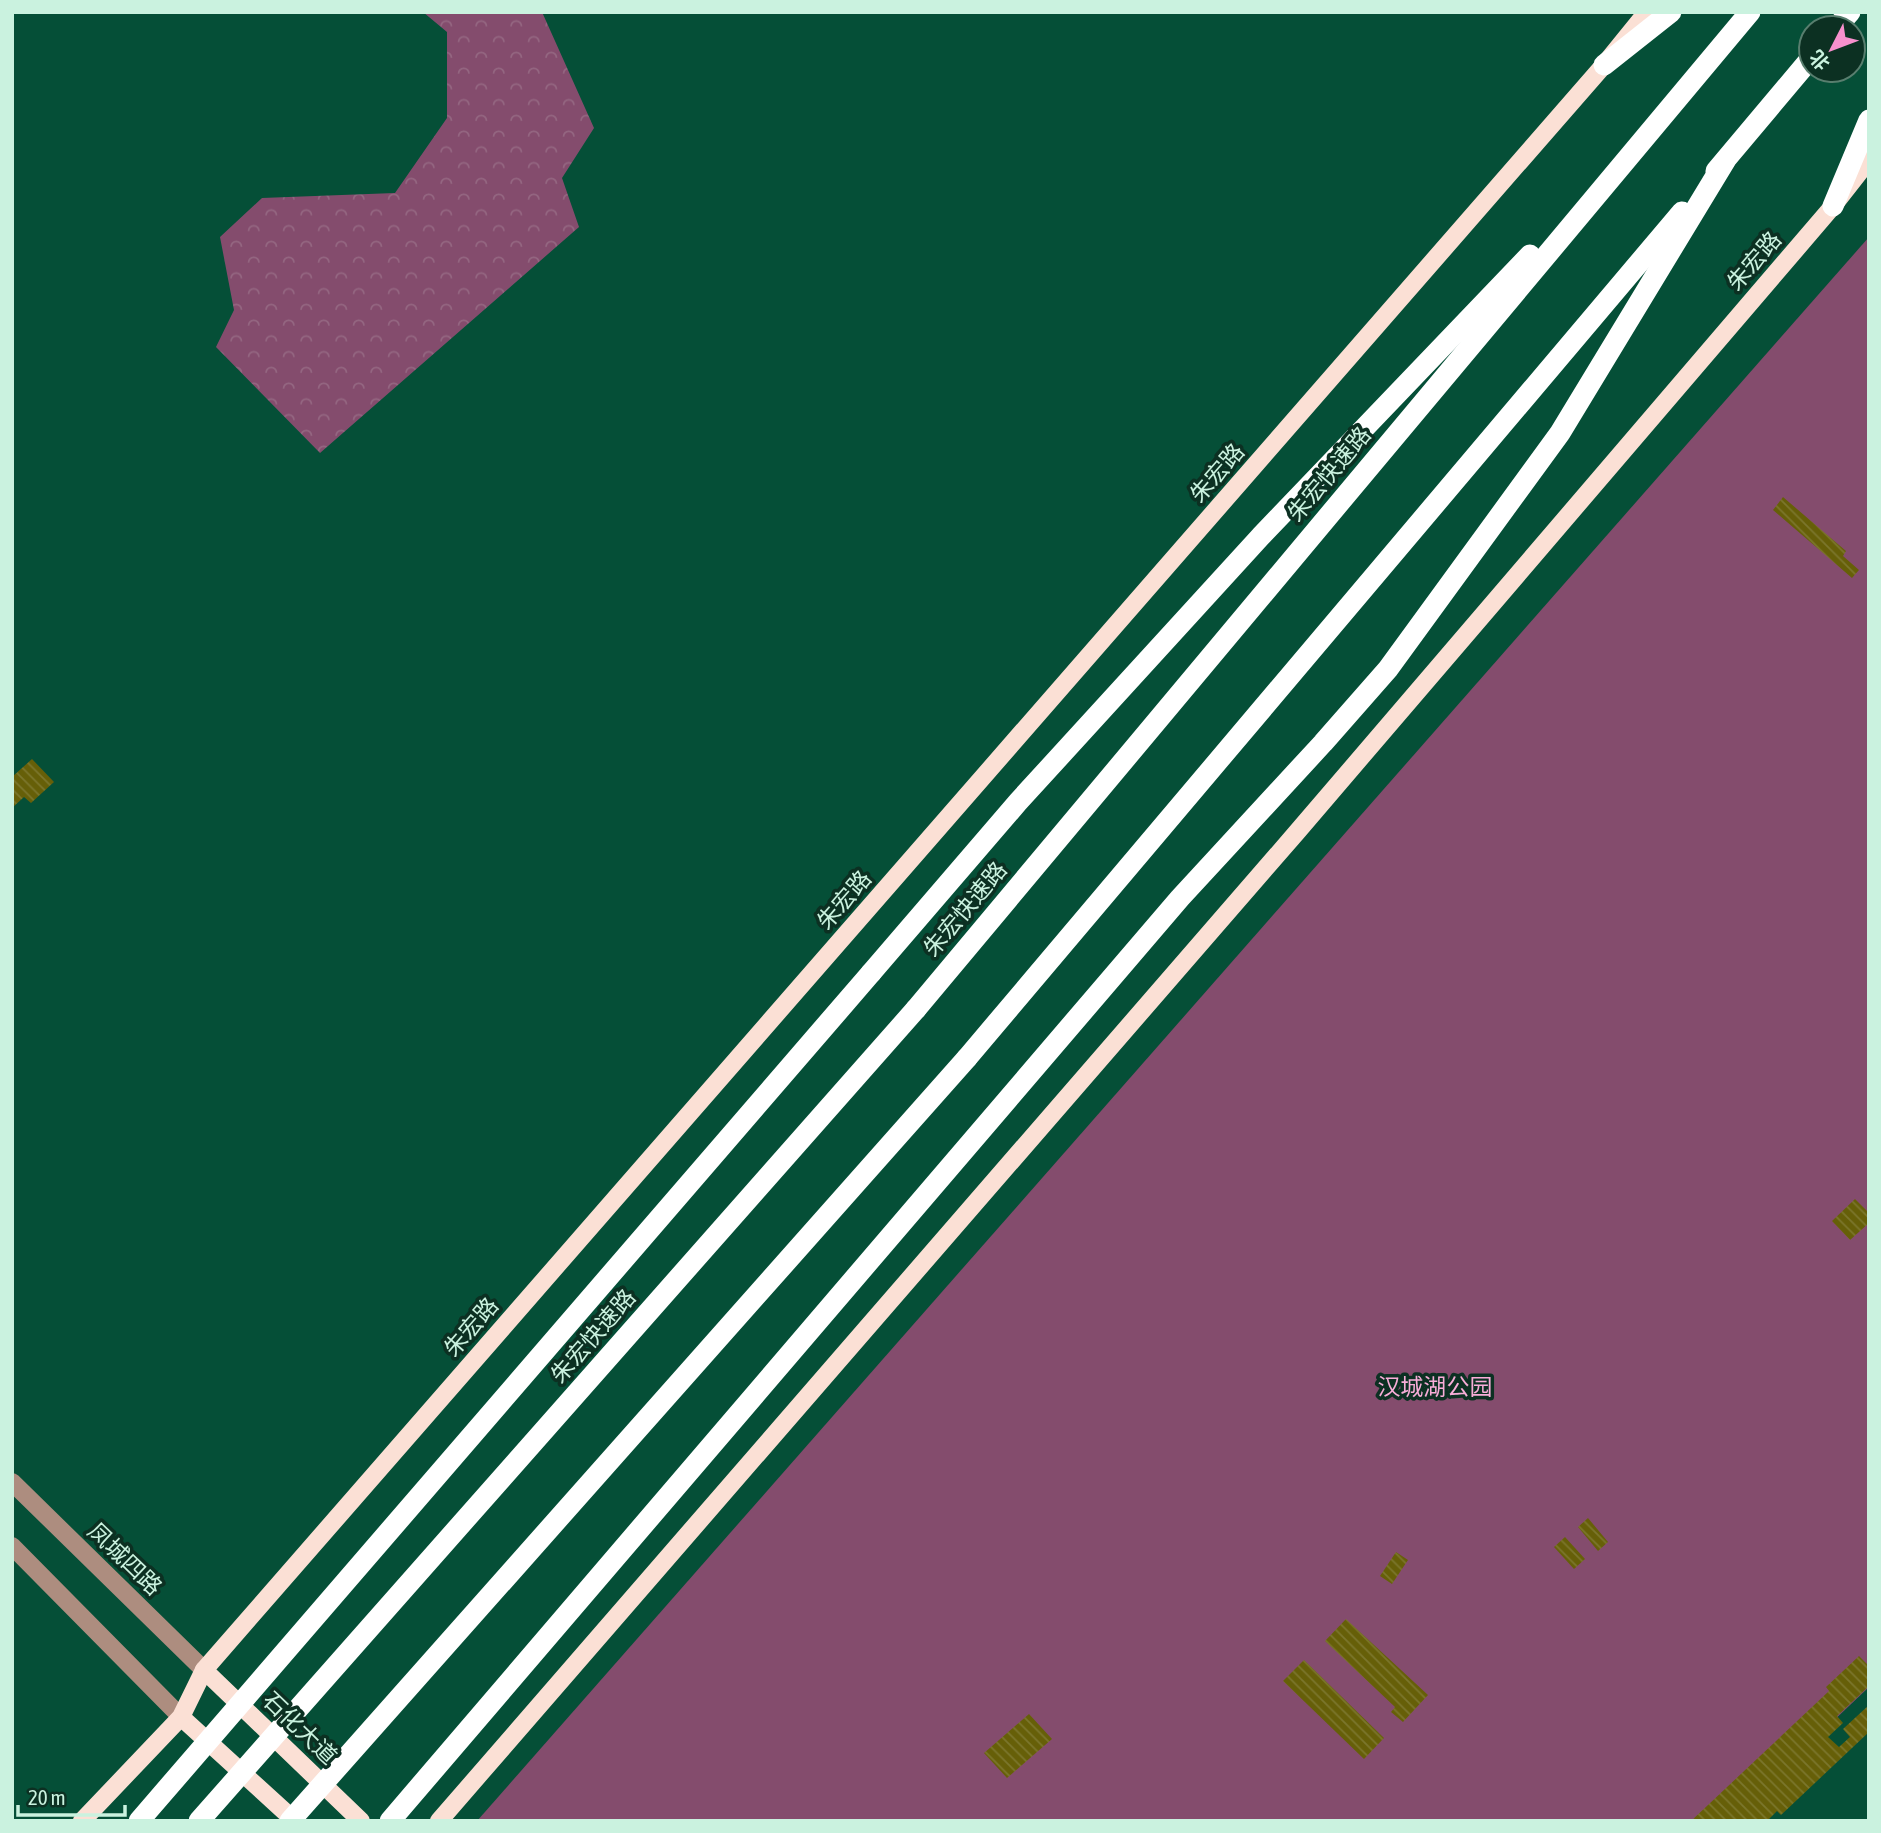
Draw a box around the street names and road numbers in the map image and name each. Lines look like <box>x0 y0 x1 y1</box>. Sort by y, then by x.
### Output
street label: 朱宏路 <box>1722 226 1786 296</box>
street label: 朱宏快速路 <box>1282 422 1376 526</box>
street label: 朱宏路 <box>1185 438 1249 508</box>
street label: 朱宏快速路 <box>918 857 1012 961</box>
street label: 朱宏路 <box>812 865 876 935</box>
street label: 朱宏快速路 <box>545 1284 641 1388</box>
street label: 朱宏路 <box>439 1292 503 1362</box>
street label: 凤城四路 <box>83 1518 167 1600</box>
street label: 石化大道 <box>258 1687 342 1769</box>

